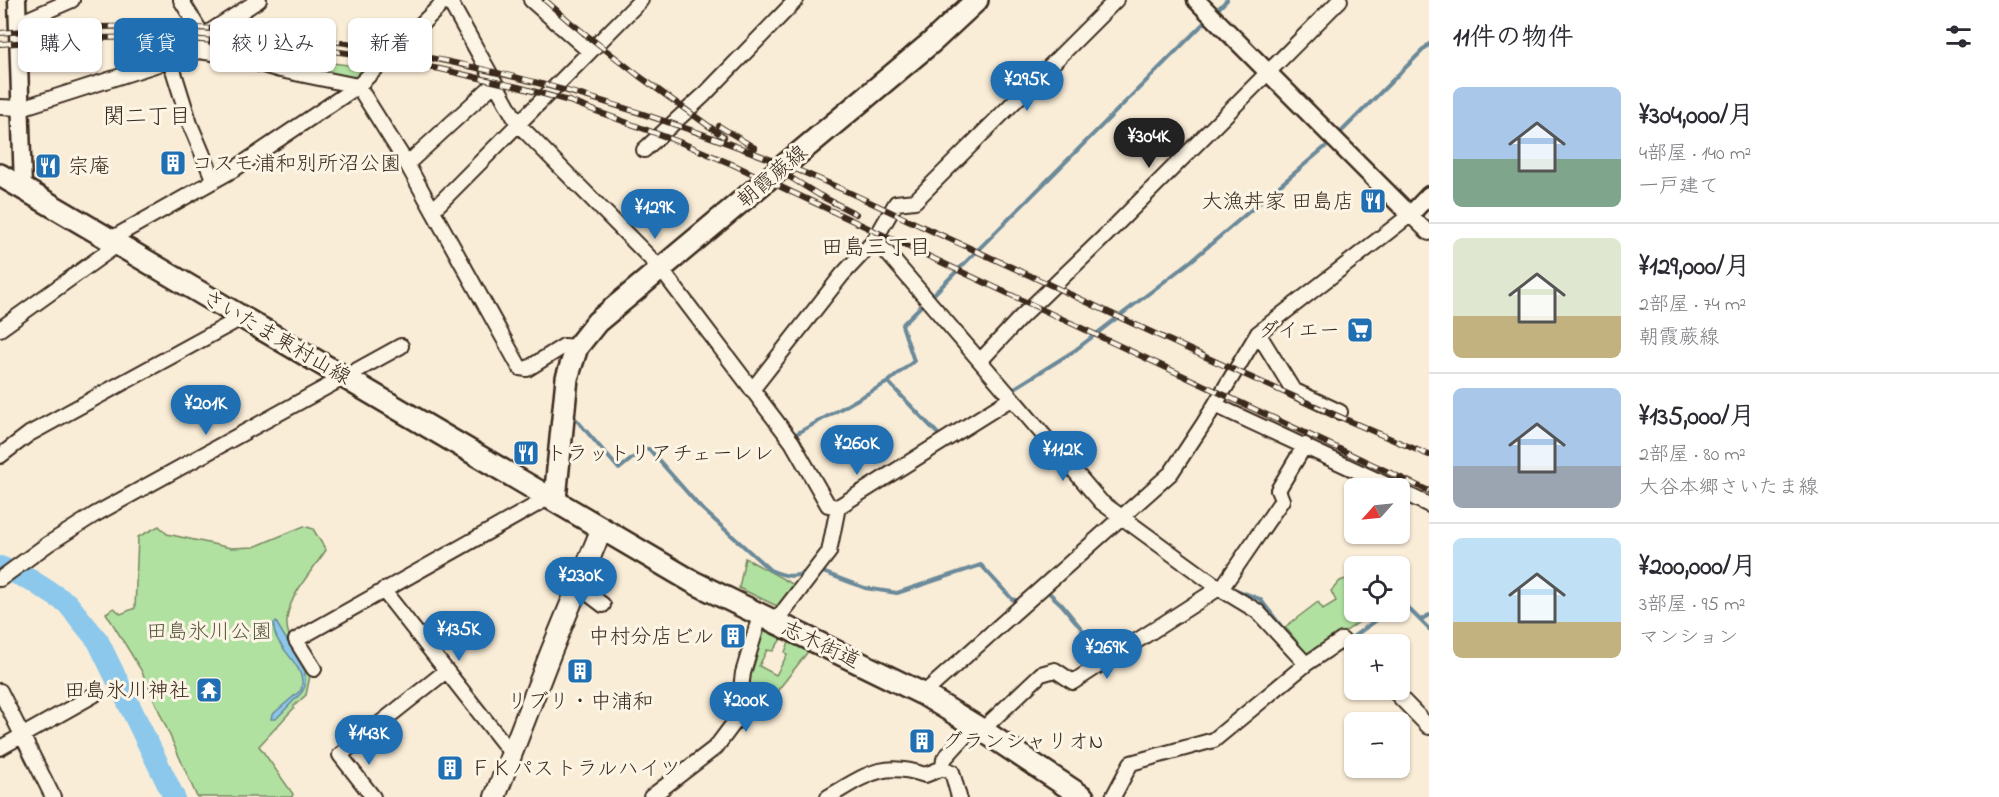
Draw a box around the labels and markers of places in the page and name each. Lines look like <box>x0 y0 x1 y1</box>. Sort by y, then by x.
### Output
pin: ¥295K <box>985 61 1069 112</box>
pin: ¥304K <box>1107 118 1191 169</box>
building icon: コスモ浦和別所沼公園 <box>158 148 188 178</box>
place label: コスモ浦和別所沼公園 <box>192 150 401 180</box>
restaurant icon: 宗庵 <box>33 151 63 181</box>
place label: 宗庵 <box>68 153 110 183</box>
restaurant icon: 大漁丼家 田島店 <box>1358 186 1388 216</box>
place label: 大漁丼家 田島店 <box>1202 188 1354 218</box>
pin: ¥129K <box>613 189 697 240</box>
supermarket icon: ダイエー <box>1345 315 1375 345</box>
place label: ダイエー <box>1258 317 1340 347</box>
pin: ¥201K <box>164 385 248 436</box>
pin: ¥260K <box>815 425 899 476</box>
pin: ¥112K <box>1021 431 1105 482</box>
restaurant icon: トラットリアチェーレレ <box>511 438 541 468</box>
place label: トラットリアチェーレレ <box>546 440 774 470</box>
pin: ¥230K <box>539 557 623 608</box>
pin: ¥135K <box>417 611 501 662</box>
building icon: 中村分店ビル <box>718 621 748 651</box>
place label: 中村分店ビル <box>588 623 714 653</box>
pin: ¥269K <box>1065 629 1149 680</box>
building icon: リブリ・中浦和 <box>565 656 595 686</box>
temple icon: 田島氷川神社 <box>194 675 224 705</box>
place label: 田島氷川神社 <box>64 677 190 707</box>
pin: ¥200K <box>704 682 788 733</box>
place label: リブリ・中浦和 <box>507 688 654 718</box>
pin: ¥143K <box>327 715 411 766</box>
building icon: グランシャリオN <box>907 726 937 756</box>
place label: グランシャリオN <box>942 728 1103 758</box>
building icon: ＦＫパストラルハイツ <box>435 753 465 783</box>
place label: ＦＫパストラルハイツ <box>470 755 681 785</box>

